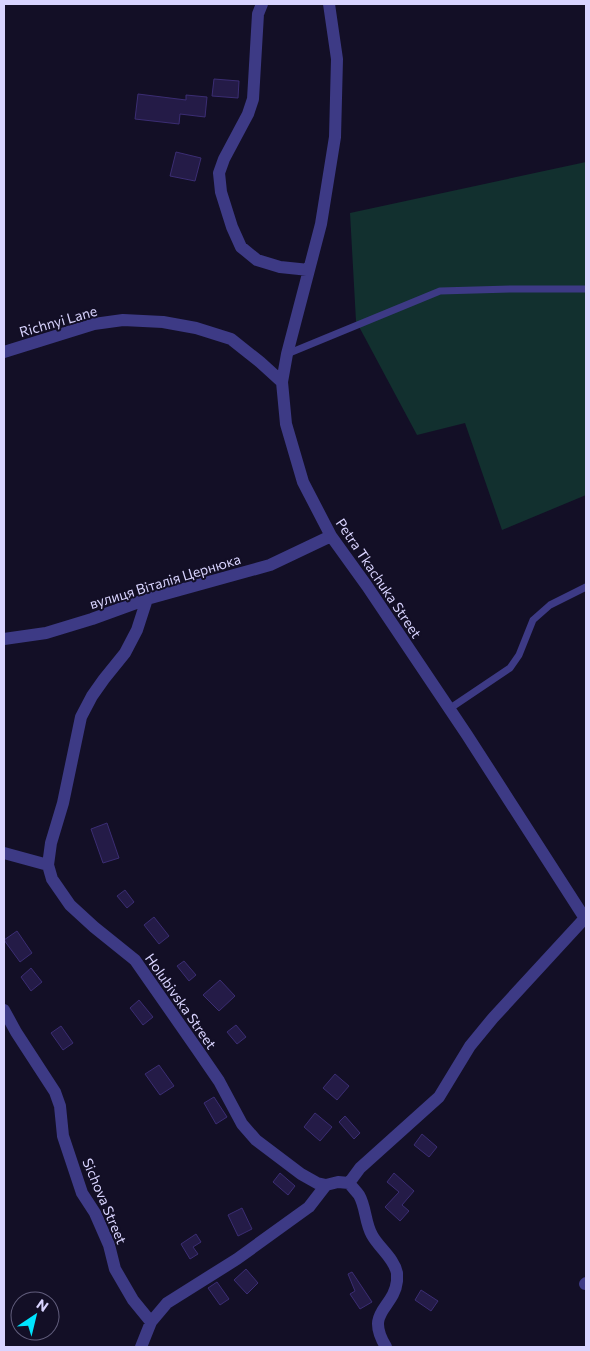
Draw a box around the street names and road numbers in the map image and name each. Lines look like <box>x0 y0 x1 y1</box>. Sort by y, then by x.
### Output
street label: Richnyi Lane <box>17 302 99 340</box>
street label: Petra Tkachuka Street <box>333 515 426 641</box>
street label: вулиця Віталія Цернюка <box>87 550 243 612</box>
street label: Holubivska Street <box>142 950 220 1052</box>
street label: Sichova Street <box>79 1156 131 1247</box>

